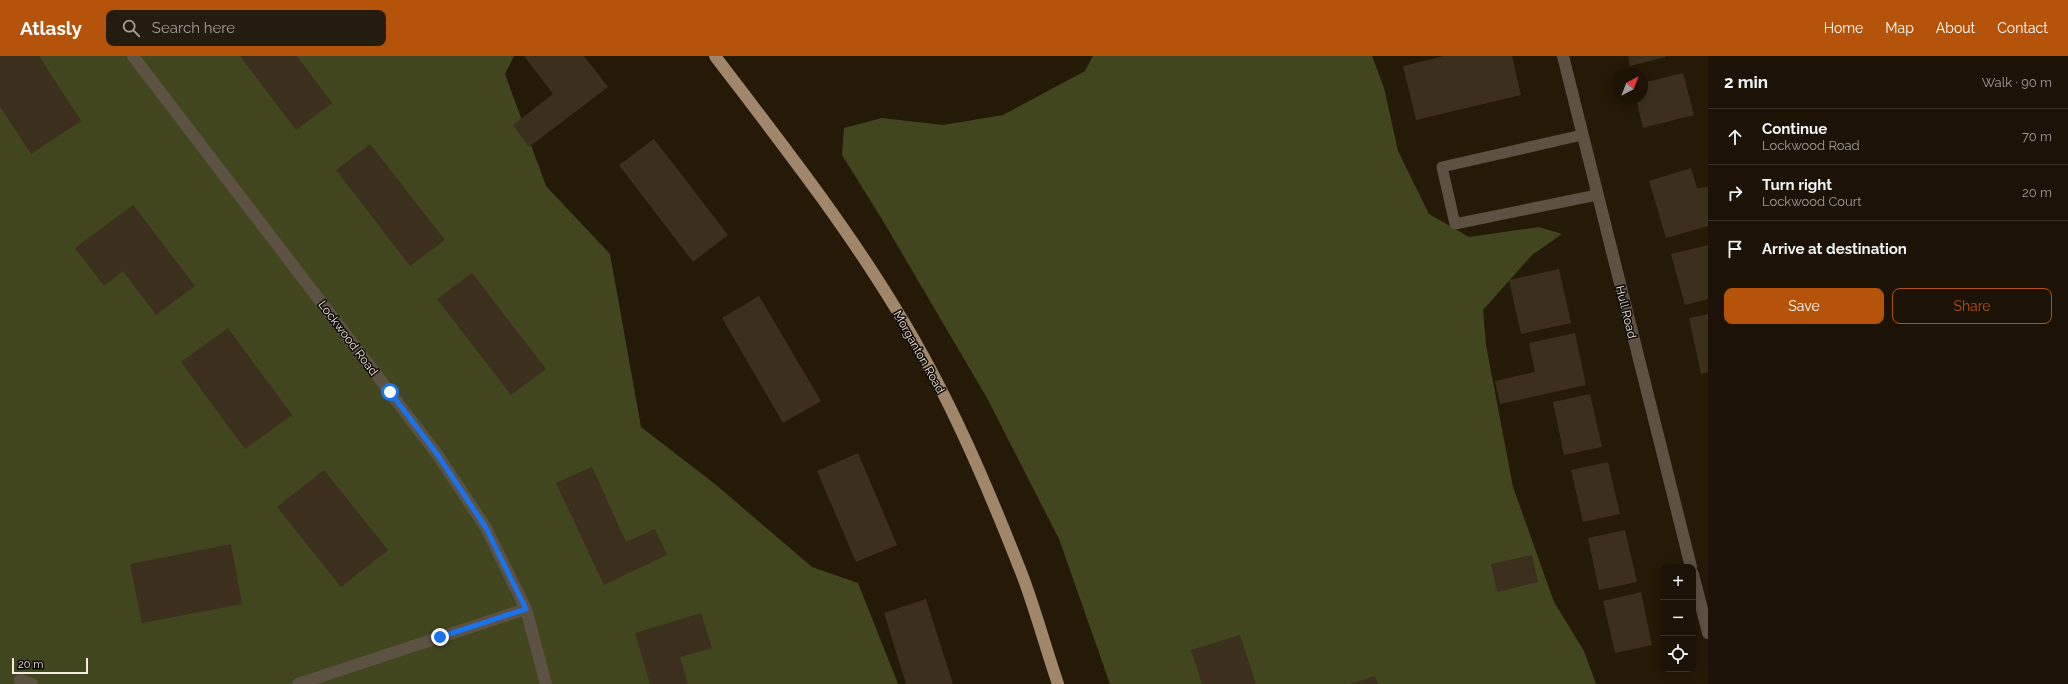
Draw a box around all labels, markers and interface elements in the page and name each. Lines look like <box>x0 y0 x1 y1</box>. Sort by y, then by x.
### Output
search box <box>106 10 386 46</box>
text: Atlasly <box>20 17 82 39</box>
icon: search <box>120 17 142 39</box>
text: Search here <box>152 19 235 37</box>
text: Home <box>1824 20 1863 36</box>
text: Map <box>1885 20 1914 36</box>
text: About <box>1936 20 1975 36</box>
text: Contact <box>1997 20 2048 36</box>
north arrow <box>1612 68 1648 104</box>
text: 2 min <box>1724 72 1768 92</box>
text: Walk · 90 m <box>1982 75 2052 90</box>
text: Continue <box>1762 120 1827 138</box>
icon: ahead <box>1724 126 1746 148</box>
text: 70 m <box>2022 129 2052 144</box>
text: Lockwood Road <box>1762 138 1860 153</box>
text: Turn right <box>1762 176 1832 194</box>
icon: right <box>1724 182 1746 204</box>
text: 20 m <box>2022 185 2052 200</box>
text: Lockwood Court <box>1762 194 1862 209</box>
icon: arrive <box>1724 238 1746 260</box>
text: Arrive at destination <box>1762 240 1907 258</box>
street label: Hull Road <box>1613 284 1639 340</box>
button: Save <box>1724 288 1884 324</box>
button: Share <box>1892 288 2052 324</box>
street label: Lockwood Road <box>315 298 381 378</box>
street label: Morganton Road <box>890 308 948 396</box>
route start <box>381 383 399 401</box>
map controls <box>1660 564 1696 672</box>
button: + <box>1660 564 1696 600</box>
button: − <box>1660 600 1696 636</box>
route end <box>431 628 449 646</box>
button: locate <box>1660 636 1696 672</box>
scale bar <box>12 656 88 675</box>
text: 20 m <box>18 658 43 671</box>

